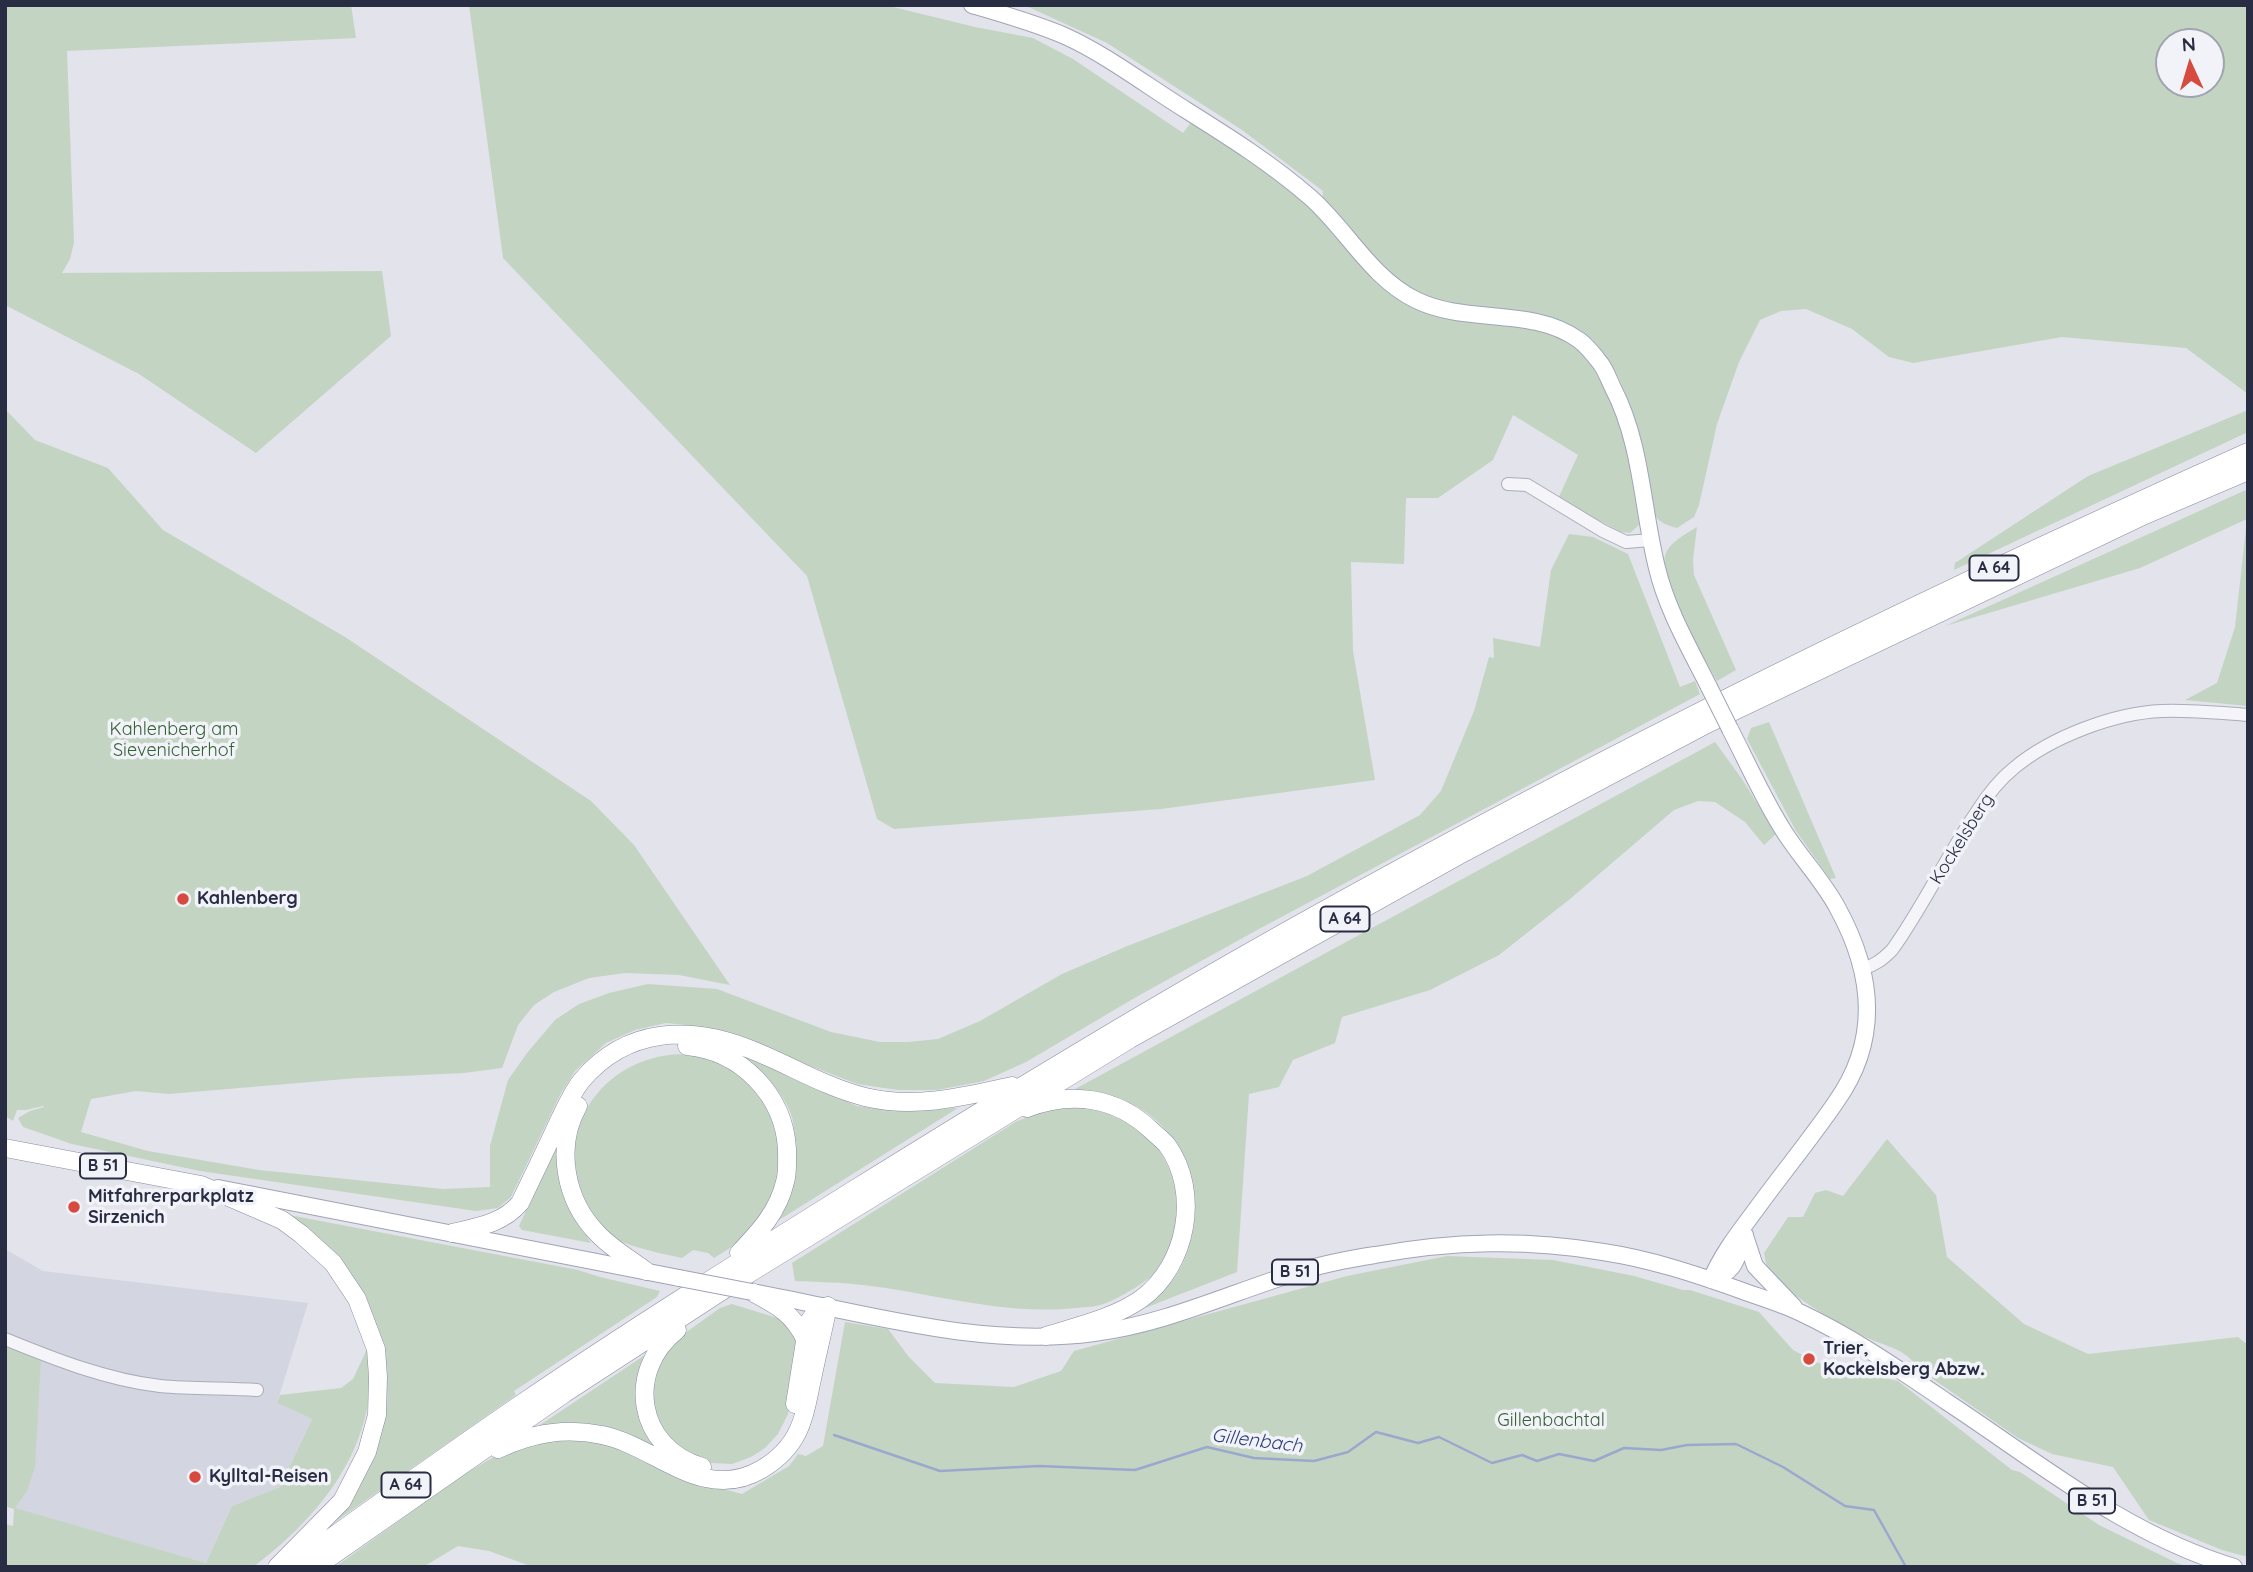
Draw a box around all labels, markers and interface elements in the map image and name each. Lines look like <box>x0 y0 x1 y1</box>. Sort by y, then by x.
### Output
north arrow <box>2155 28 2225 98</box>
text: N <box>2181 32 2196 57</box>
road number: A 64 <box>1969 555 2018 580</box>
park label: Kahlenberg am Sievenicherhof <box>109 719 239 762</box>
street label: Kockelsberg <box>1926 790 1998 888</box>
place label: Kahlenberg <box>197 888 298 910</box>
marker: Kahlenberg <box>175 891 191 907</box>
road number: A 64 <box>1320 906 1370 931</box>
road number: B 51 <box>80 1154 126 1178</box>
place label: Mitfahrerparkplatz Sirzenich <box>88 1186 254 1228</box>
marker: Mitfahrerparkplatz Sirzenich <box>66 1199 82 1215</box>
road number: B 51 <box>1272 1260 1318 1284</box>
place label: Trier, Kockelsberg Abzw. <box>1823 1338 1985 1380</box>
marker: Trier, Kockelsberg Abzw. <box>1801 1351 1817 1367</box>
park label: Gillenbachtal <box>1497 1410 1605 1432</box>
water label: Gillenbach <box>1210 1424 1304 1458</box>
place label: Kylltal-Reisen <box>209 1466 328 1488</box>
marker: Kylltal-Reisen <box>187 1469 203 1485</box>
road number: A 64 <box>382 1472 430 1498</box>
road number: B 51 <box>2069 1488 2115 1513</box>

